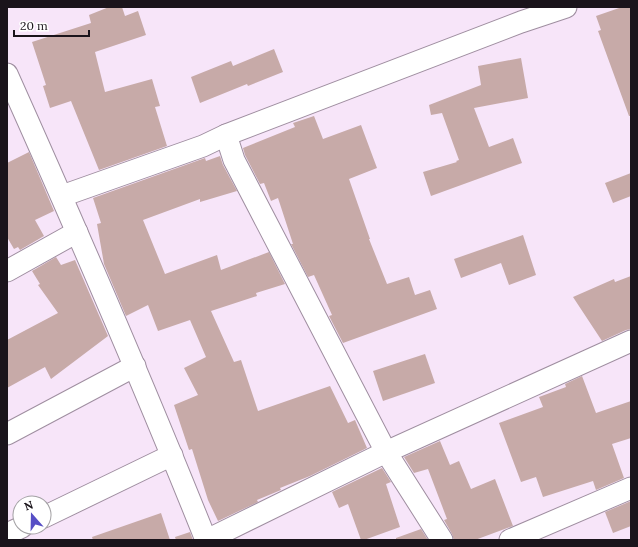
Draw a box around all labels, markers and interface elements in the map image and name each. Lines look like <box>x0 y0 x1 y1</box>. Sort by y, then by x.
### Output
scale bar <box>14 12 89 38</box>
text: 20 m <box>20 18 48 33</box>
north arrow <box>12 495 52 535</box>
text: N <box>22 497 35 514</box>

